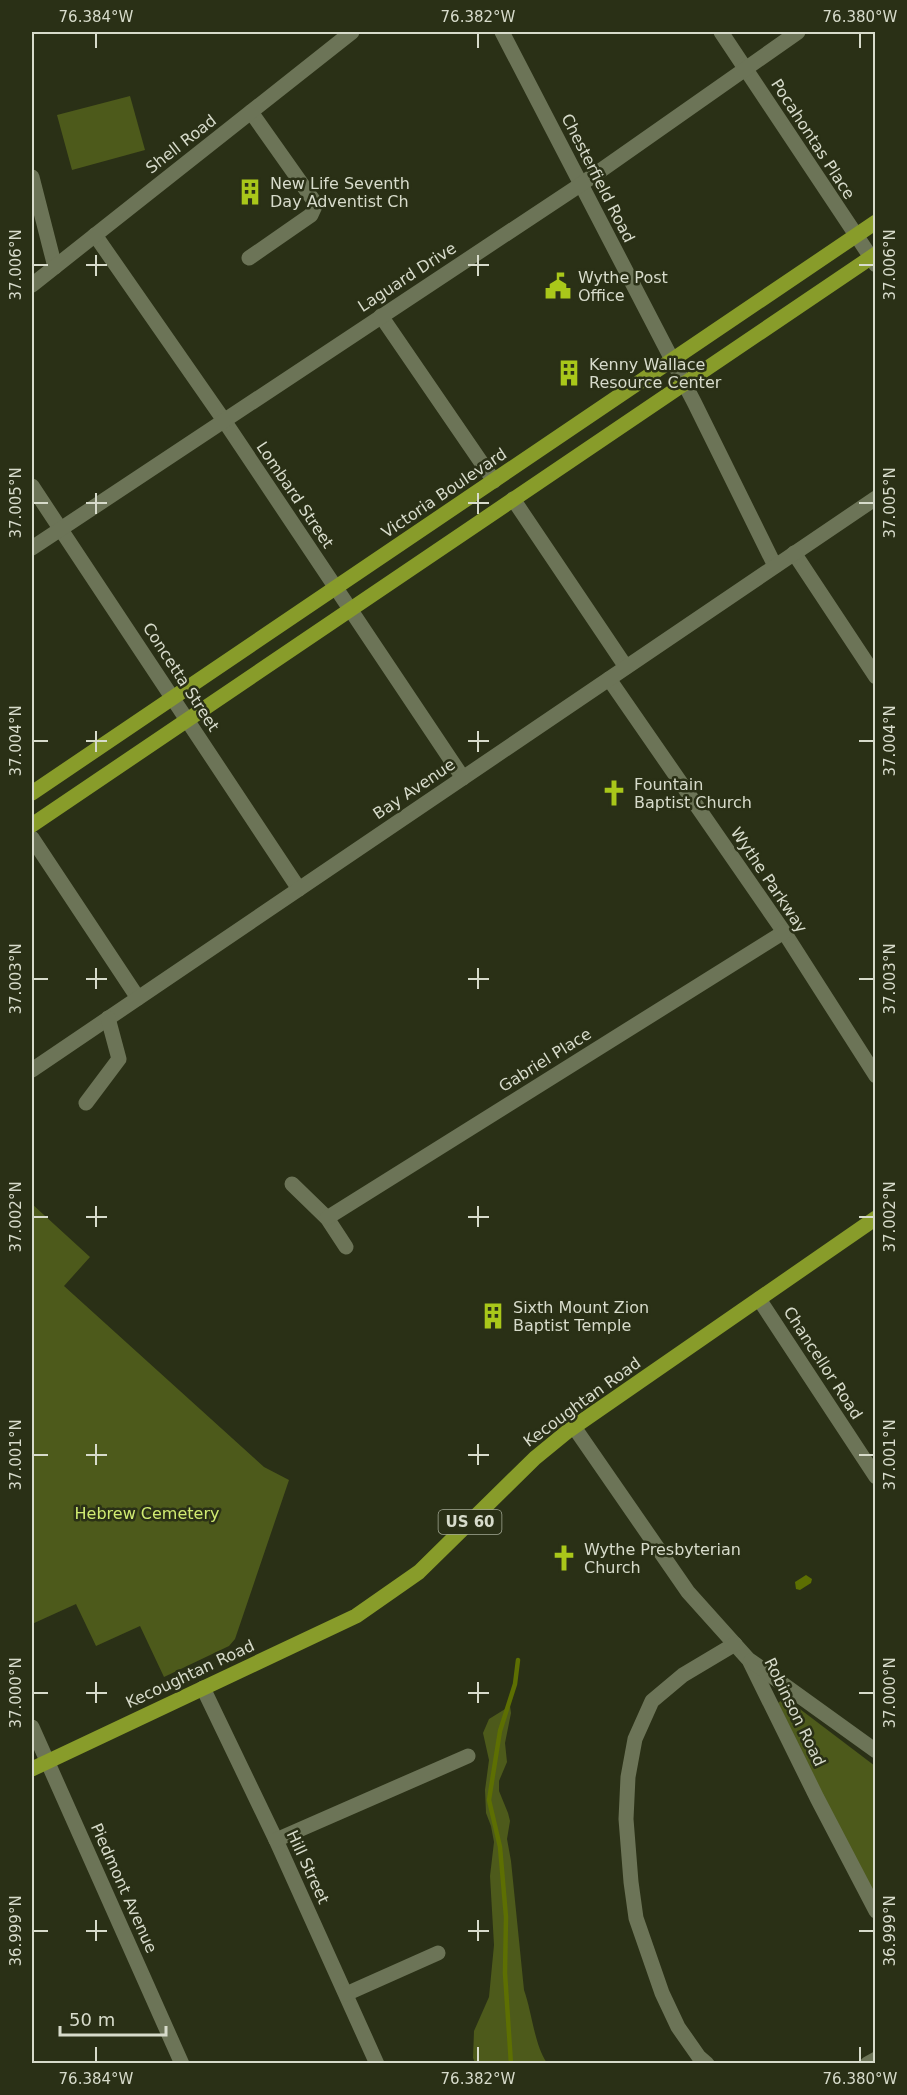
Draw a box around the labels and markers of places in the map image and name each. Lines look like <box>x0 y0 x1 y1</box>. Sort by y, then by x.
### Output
place label: New Life Seventh Day Adventist Ch <box>270 174 410 211</box>
building icon: New Life Seventh Day Adventist Ch <box>235 177 265 207</box>
place label: Wythe Post Office <box>578 268 668 305</box>
public building icon: Wythe Post Office <box>543 271 573 301</box>
place label: Kenny Wallace Resource Center <box>589 355 722 392</box>
building icon: Kenny Wallace Resource Center <box>554 358 584 388</box>
place label: Fountain Baptist Church <box>634 775 752 812</box>
church icon: Fountain Baptist Church <box>599 778 629 808</box>
place label: Sixth Mount Zion Baptist Temple <box>513 1298 649 1335</box>
building icon: Sixth Mount Zion Baptist Temple <box>478 1301 508 1331</box>
place label: Wythe Presbyterian Church <box>584 1540 741 1577</box>
church icon: Wythe Presbyterian Church <box>549 1543 579 1573</box>

